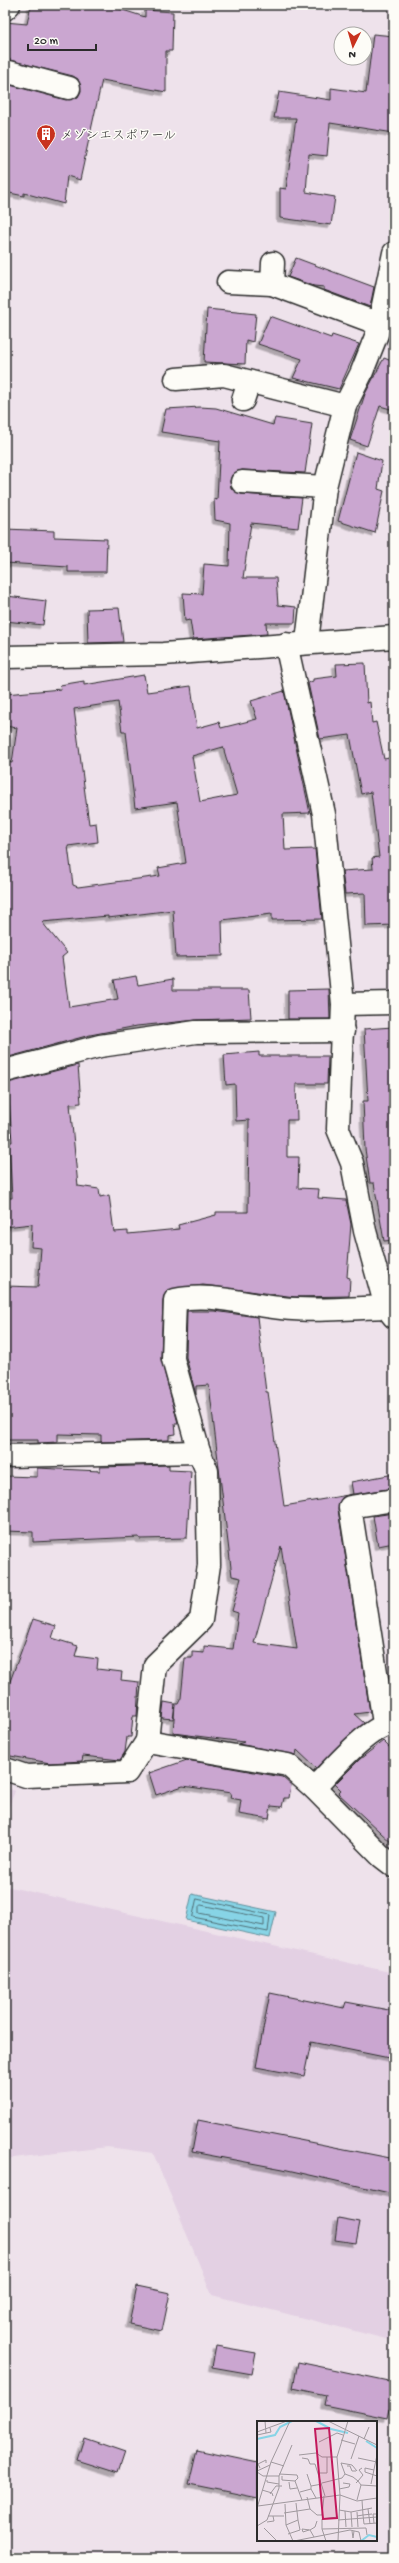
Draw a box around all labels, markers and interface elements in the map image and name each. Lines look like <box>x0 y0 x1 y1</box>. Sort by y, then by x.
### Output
scale bar <box>28 26 96 52</box>
north arrow <box>333 26 373 66</box>
text: 20 m <box>34 35 59 49</box>
text: N <box>348 48 356 60</box>
building icon: メゾンエスポワール <box>35 123 57 151</box>
place label: メゾンエスポワール <box>60 129 176 144</box>
inset map <box>257 2421 377 2541</box>

